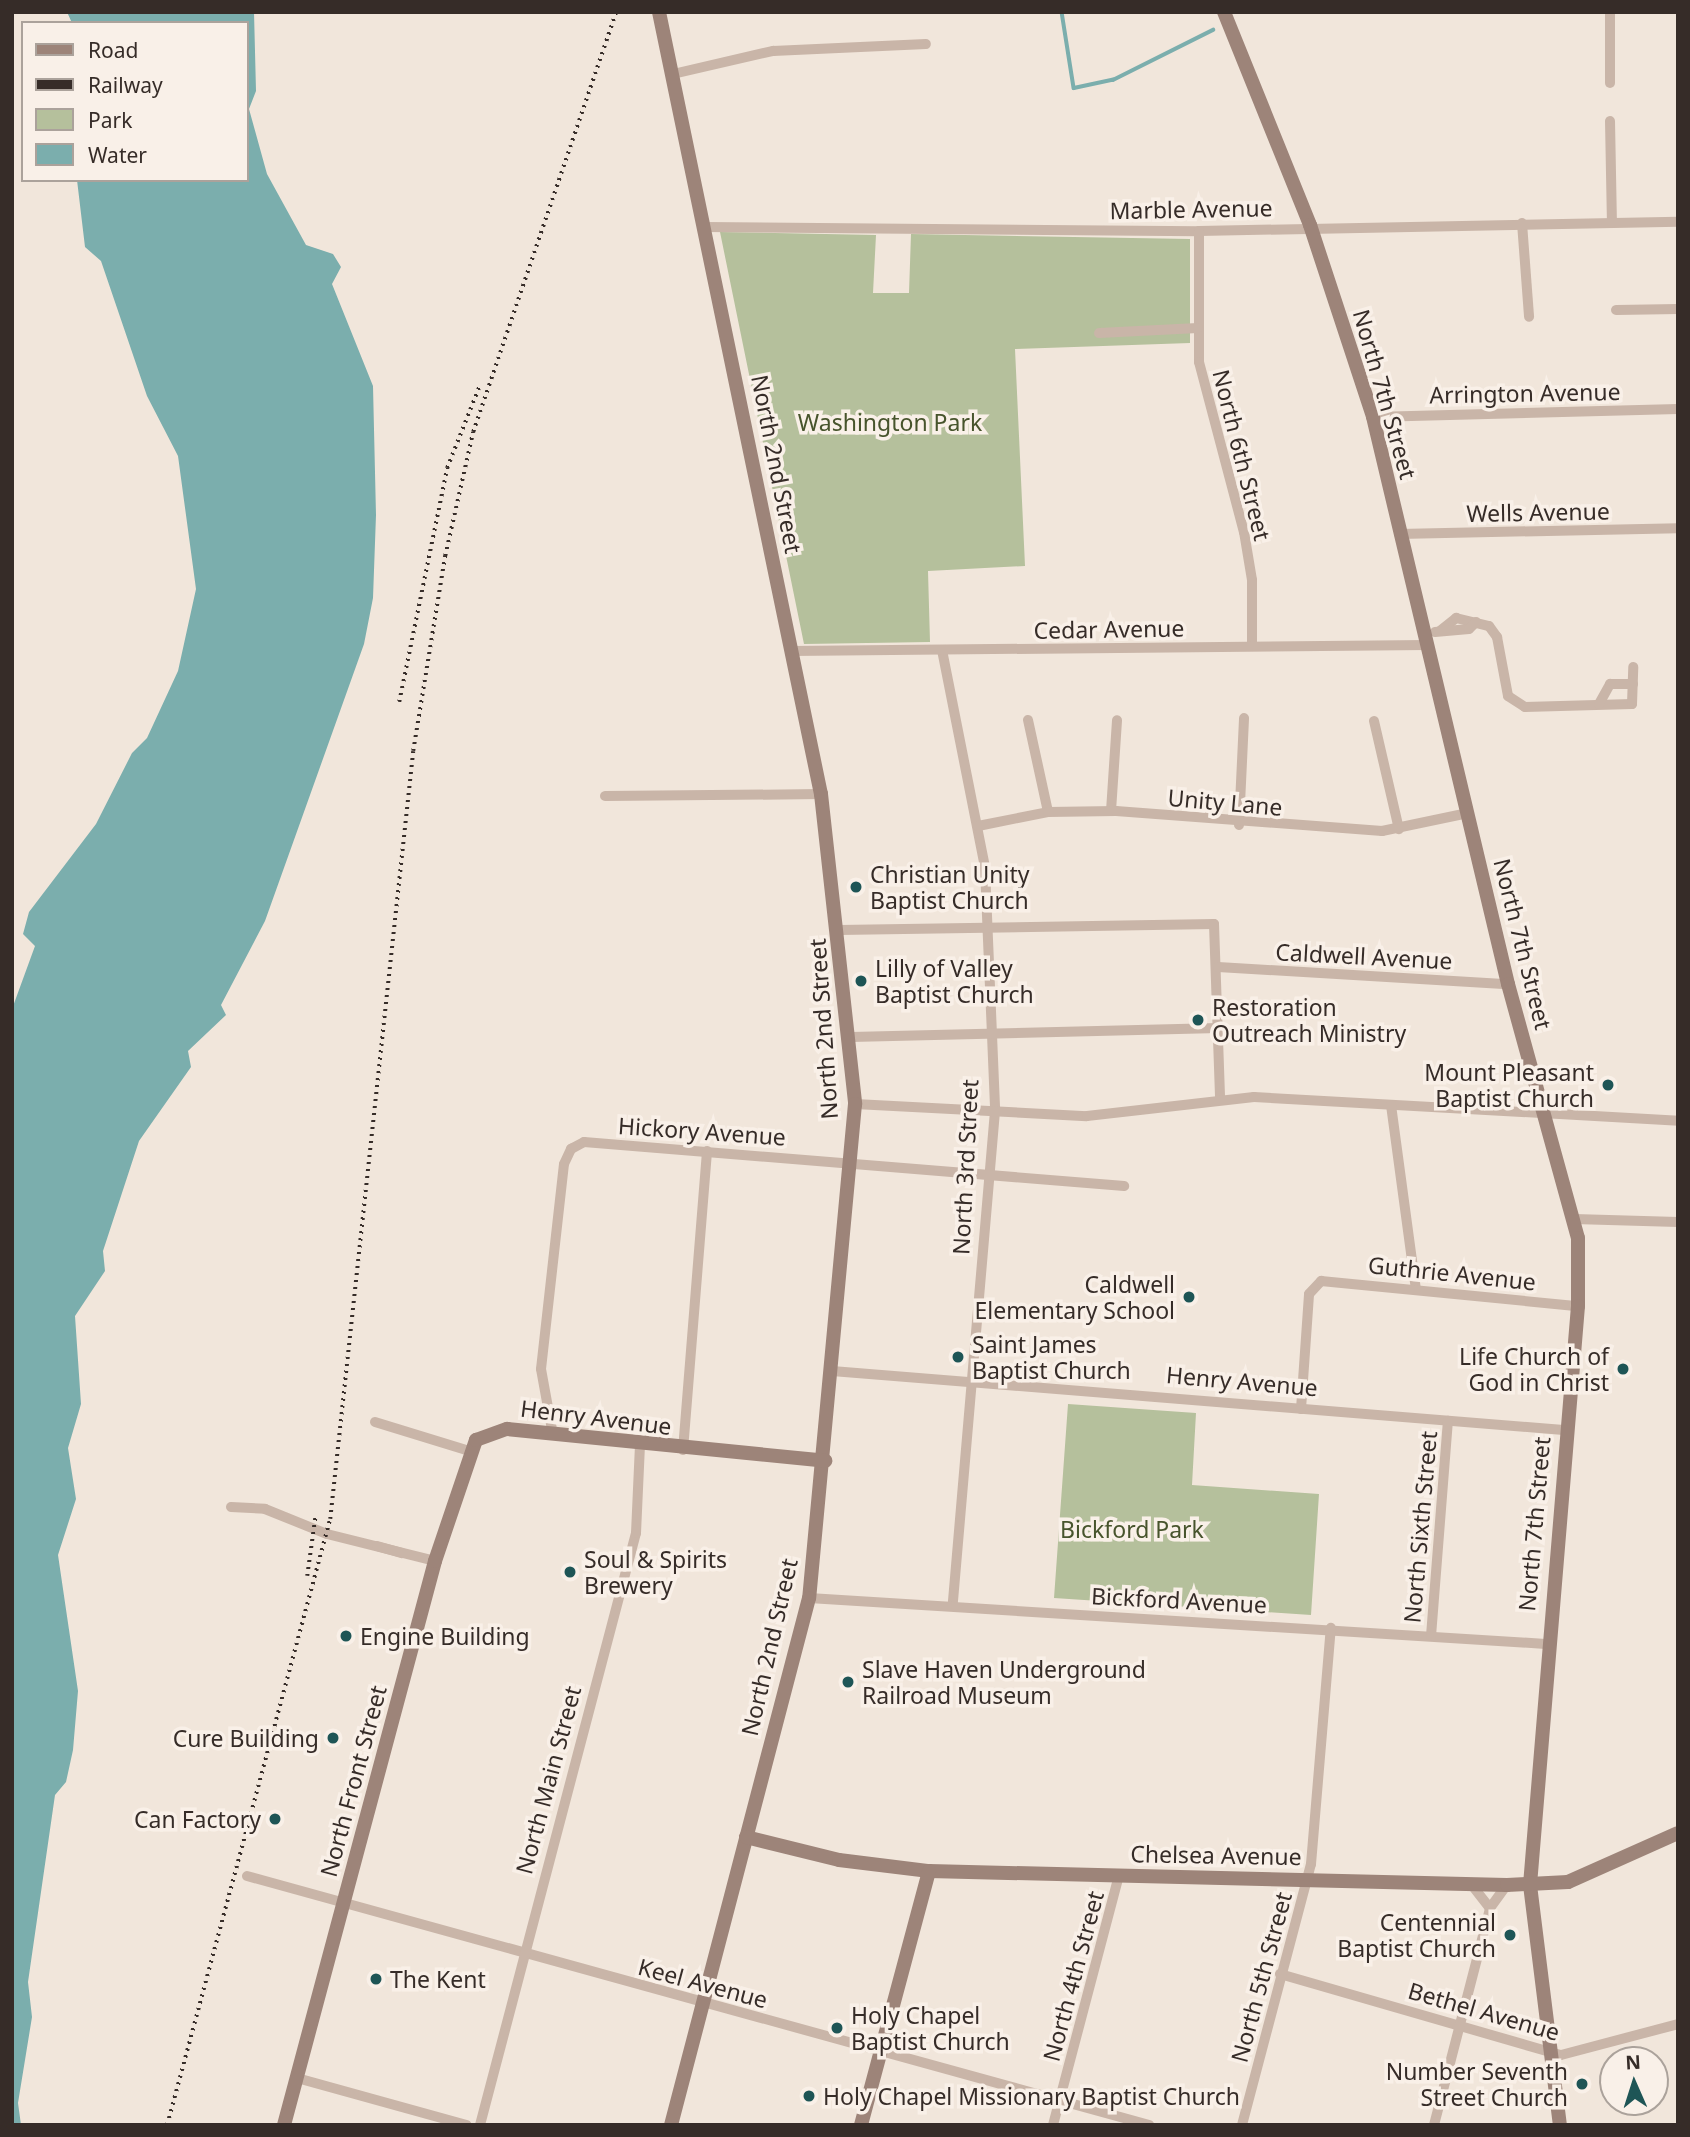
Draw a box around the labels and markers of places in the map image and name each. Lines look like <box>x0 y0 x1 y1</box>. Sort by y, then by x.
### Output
place label: Christian Unity Baptist Church <box>870 860 1030 914</box>
marker: Christian Unity Baptist Church <box>848 879 864 895</box>
place label: Lilly of Valley Baptist Church <box>875 954 1034 1008</box>
marker: Lilly of Valley Baptist Church <box>853 973 869 989</box>
place label: Restoration Outreach Ministry <box>1212 993 1406 1047</box>
marker: Restoration Outreach Ministry <box>1190 1012 1206 1028</box>
place label: Mount Pleasant Baptist Church <box>1424 1058 1594 1112</box>
marker: Mount Pleasant Baptist Church <box>1600 1077 1616 1093</box>
place label: Caldwell Elementary School <box>975 1270 1175 1324</box>
marker: Caldwell Elementary School <box>1181 1289 1197 1305</box>
place label: Saint James Baptist Church <box>972 1330 1131 1384</box>
place label: Life Church of God in Christ <box>1459 1342 1609 1396</box>
marker: Saint James Baptist Church <box>950 1349 966 1365</box>
marker: Life Church of God in Christ <box>1615 1361 1631 1377</box>
place label: Soul & Spirits Brewery <box>584 1545 727 1599</box>
marker: Soul & Spirits Brewery <box>562 1564 578 1580</box>
place label: Engine Building <box>360 1622 530 1650</box>
marker: Engine Building <box>338 1628 354 1644</box>
place label: Slave Haven Underground Railroad Museum <box>862 1655 1146 1709</box>
marker: Slave Haven Underground Railroad Museum <box>840 1674 856 1690</box>
place label: Cure Building <box>173 1724 319 1752</box>
marker: Cure Building <box>325 1730 341 1746</box>
place label: Can Factory <box>134 1805 261 1833</box>
marker: Can Factory <box>267 1811 283 1827</box>
place label: Centennial Baptist Church <box>1337 1908 1496 1962</box>
marker: Centennial Baptist Church <box>1502 1927 1518 1943</box>
place label: The Kent <box>390 1965 486 1993</box>
marker: The Kent <box>368 1971 384 1987</box>
place label: Holy Chapel Baptist Church <box>851 2001 1010 2055</box>
marker: Holy Chapel Baptist Church <box>829 2020 845 2036</box>
place label: Number Seventh Street Church <box>1386 2057 1568 2111</box>
marker: Number Seventh Street Church <box>1574 2076 1590 2092</box>
place label: Holy Chapel Missionary Baptist Church <box>823 2082 1240 2110</box>
marker: Holy Chapel Missionary Baptist Church <box>801 2088 817 2104</box>

